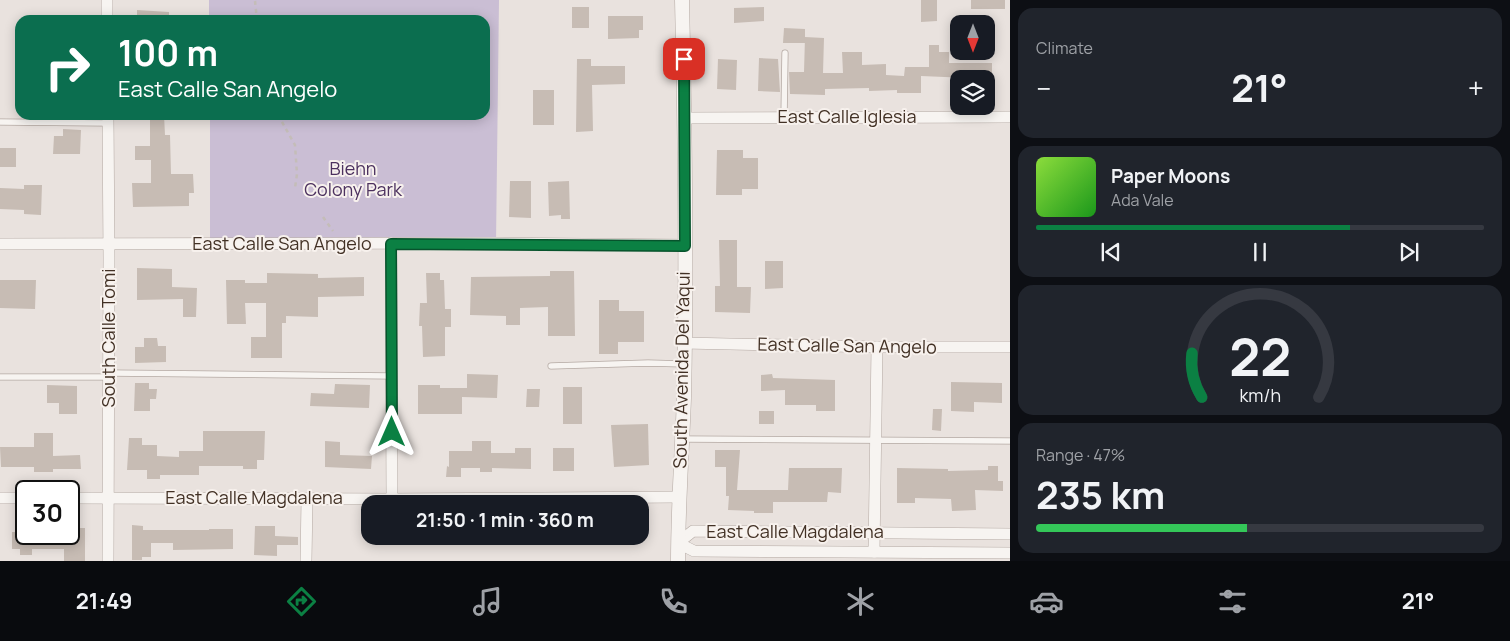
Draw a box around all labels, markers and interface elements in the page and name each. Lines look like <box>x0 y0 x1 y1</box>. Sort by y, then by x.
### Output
north arrow <box>950 15 995 60</box>
map controls <box>950 15 995 115</box>
text: 100 m <box>118 29 218 77</box>
icon: right <box>35 35 100 100</box>
text: Climate <box>1036 37 1093 59</box>
pin <box>663 38 705 80</box>
icon: arrive <box>670 45 698 73</box>
text: 21° <box>1231 61 1288 113</box>
text: − <box>1036 69 1051 107</box>
text: + <box>1468 69 1484 107</box>
button: layers <box>950 70 995 115</box>
text: East Calle San Angelo <box>118 74 337 104</box>
street label: East Calle Iglesia <box>777 104 917 128</box>
park label: Biehn Colony Park <box>304 156 403 201</box>
text: Paper Moons <box>1111 163 1230 189</box>
text: Ada Vale <box>1111 189 1174 211</box>
street label: East Calle San Angelo <box>192 231 372 255</box>
icon: previous <box>1097 238 1125 266</box>
icon: pause <box>1246 238 1274 266</box>
icon: next <box>1395 238 1423 266</box>
street label: South Calle Tomi <box>96 269 120 407</box>
street label: South Avenida Del Yaqui <box>667 271 695 469</box>
text: 22 <box>1229 321 1291 392</box>
street label: East Calle San Angelo <box>757 331 937 359</box>
text: km/h <box>1239 383 1281 407</box>
position arrow <box>365 405 417 457</box>
text: Range · 47% <box>1036 444 1125 466</box>
text: 235 km <box>1036 468 1165 520</box>
speed limit sign: 30 <box>15 480 80 545</box>
street label: East Calle Magdalena <box>165 485 343 509</box>
text: 21:50 · 1 min · 360 m <box>416 507 594 533</box>
street label: East Calle Magdalena <box>706 519 884 543</box>
icon: directions <box>284 584 319 619</box>
icon: music <box>470 584 505 619</box>
icon: phone <box>656 584 691 619</box>
icon: climate <box>843 584 878 619</box>
icon: car <box>1029 584 1064 619</box>
icon: filters <box>1215 584 1250 619</box>
text: 21:49 <box>76 586 132 616</box>
text: 21° <box>1402 586 1434 616</box>

